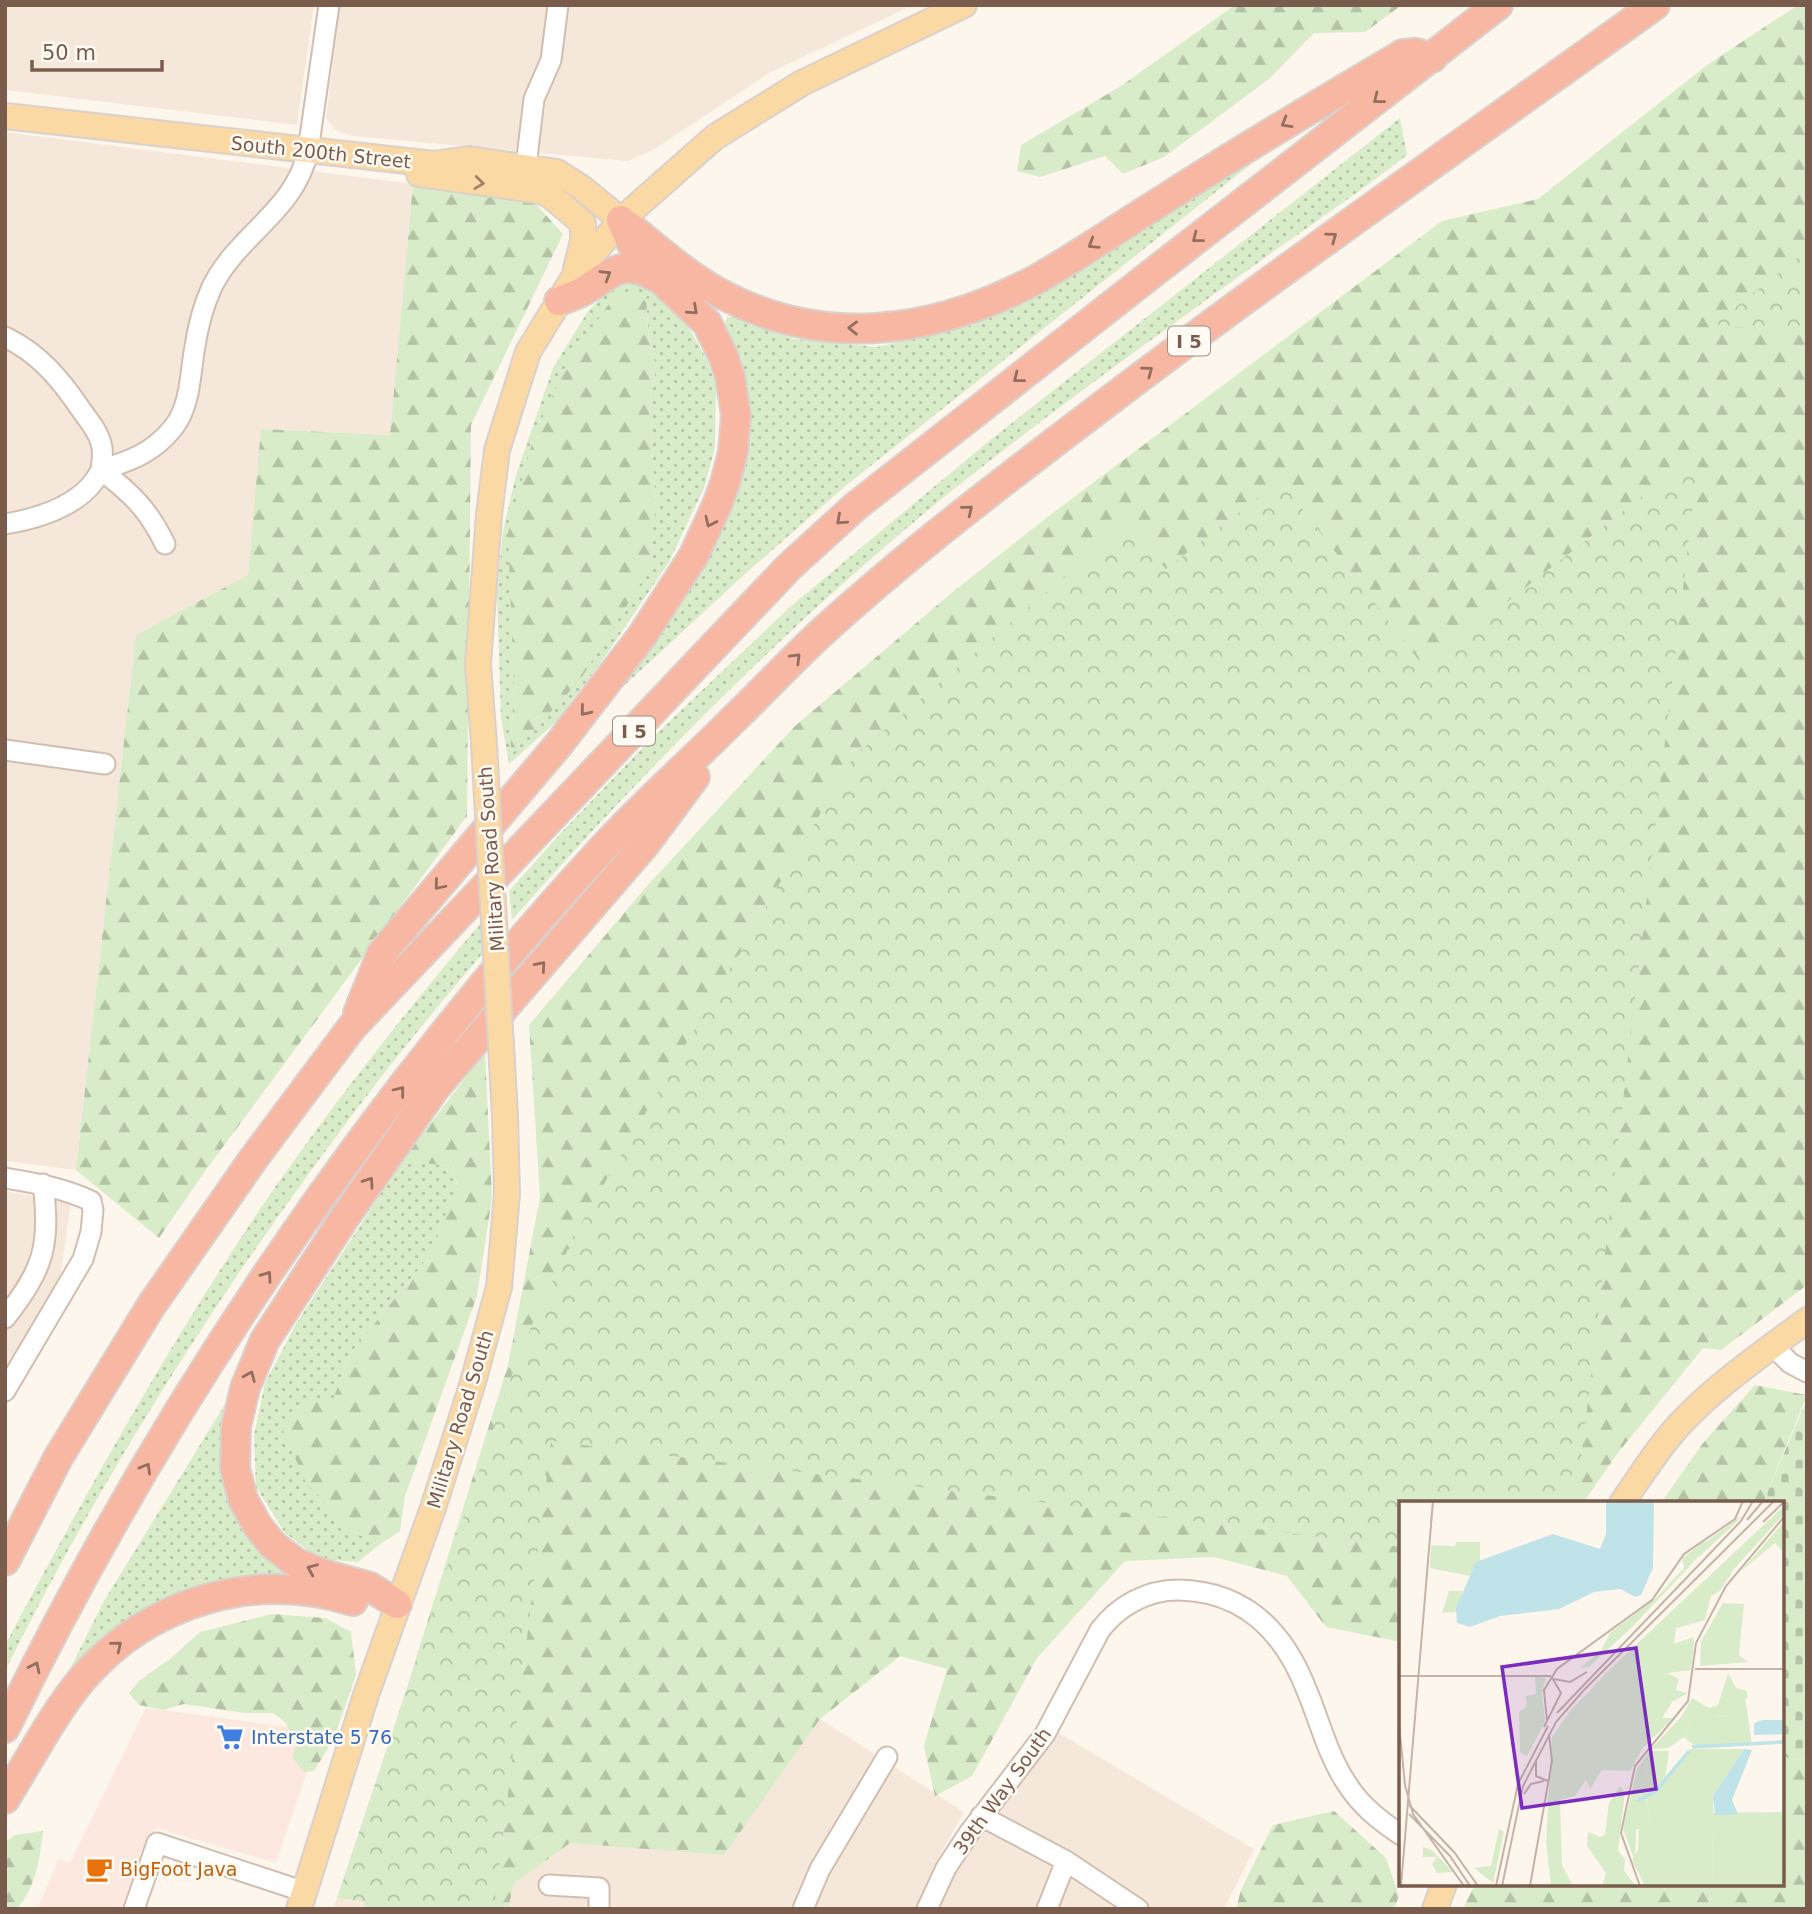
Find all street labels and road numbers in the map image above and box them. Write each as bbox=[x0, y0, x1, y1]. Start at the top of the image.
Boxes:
street label: South 200th Street bbox=[230, 132, 412, 172]
road number: I 5 bbox=[1168, 326, 1210, 356]
road number: I 5 bbox=[613, 716, 655, 746]
street label: Military Road South bbox=[474, 766, 508, 952]
street label: Military Road South bbox=[422, 1327, 498, 1511]
street label: 39th Way South bbox=[949, 1723, 1055, 1859]

